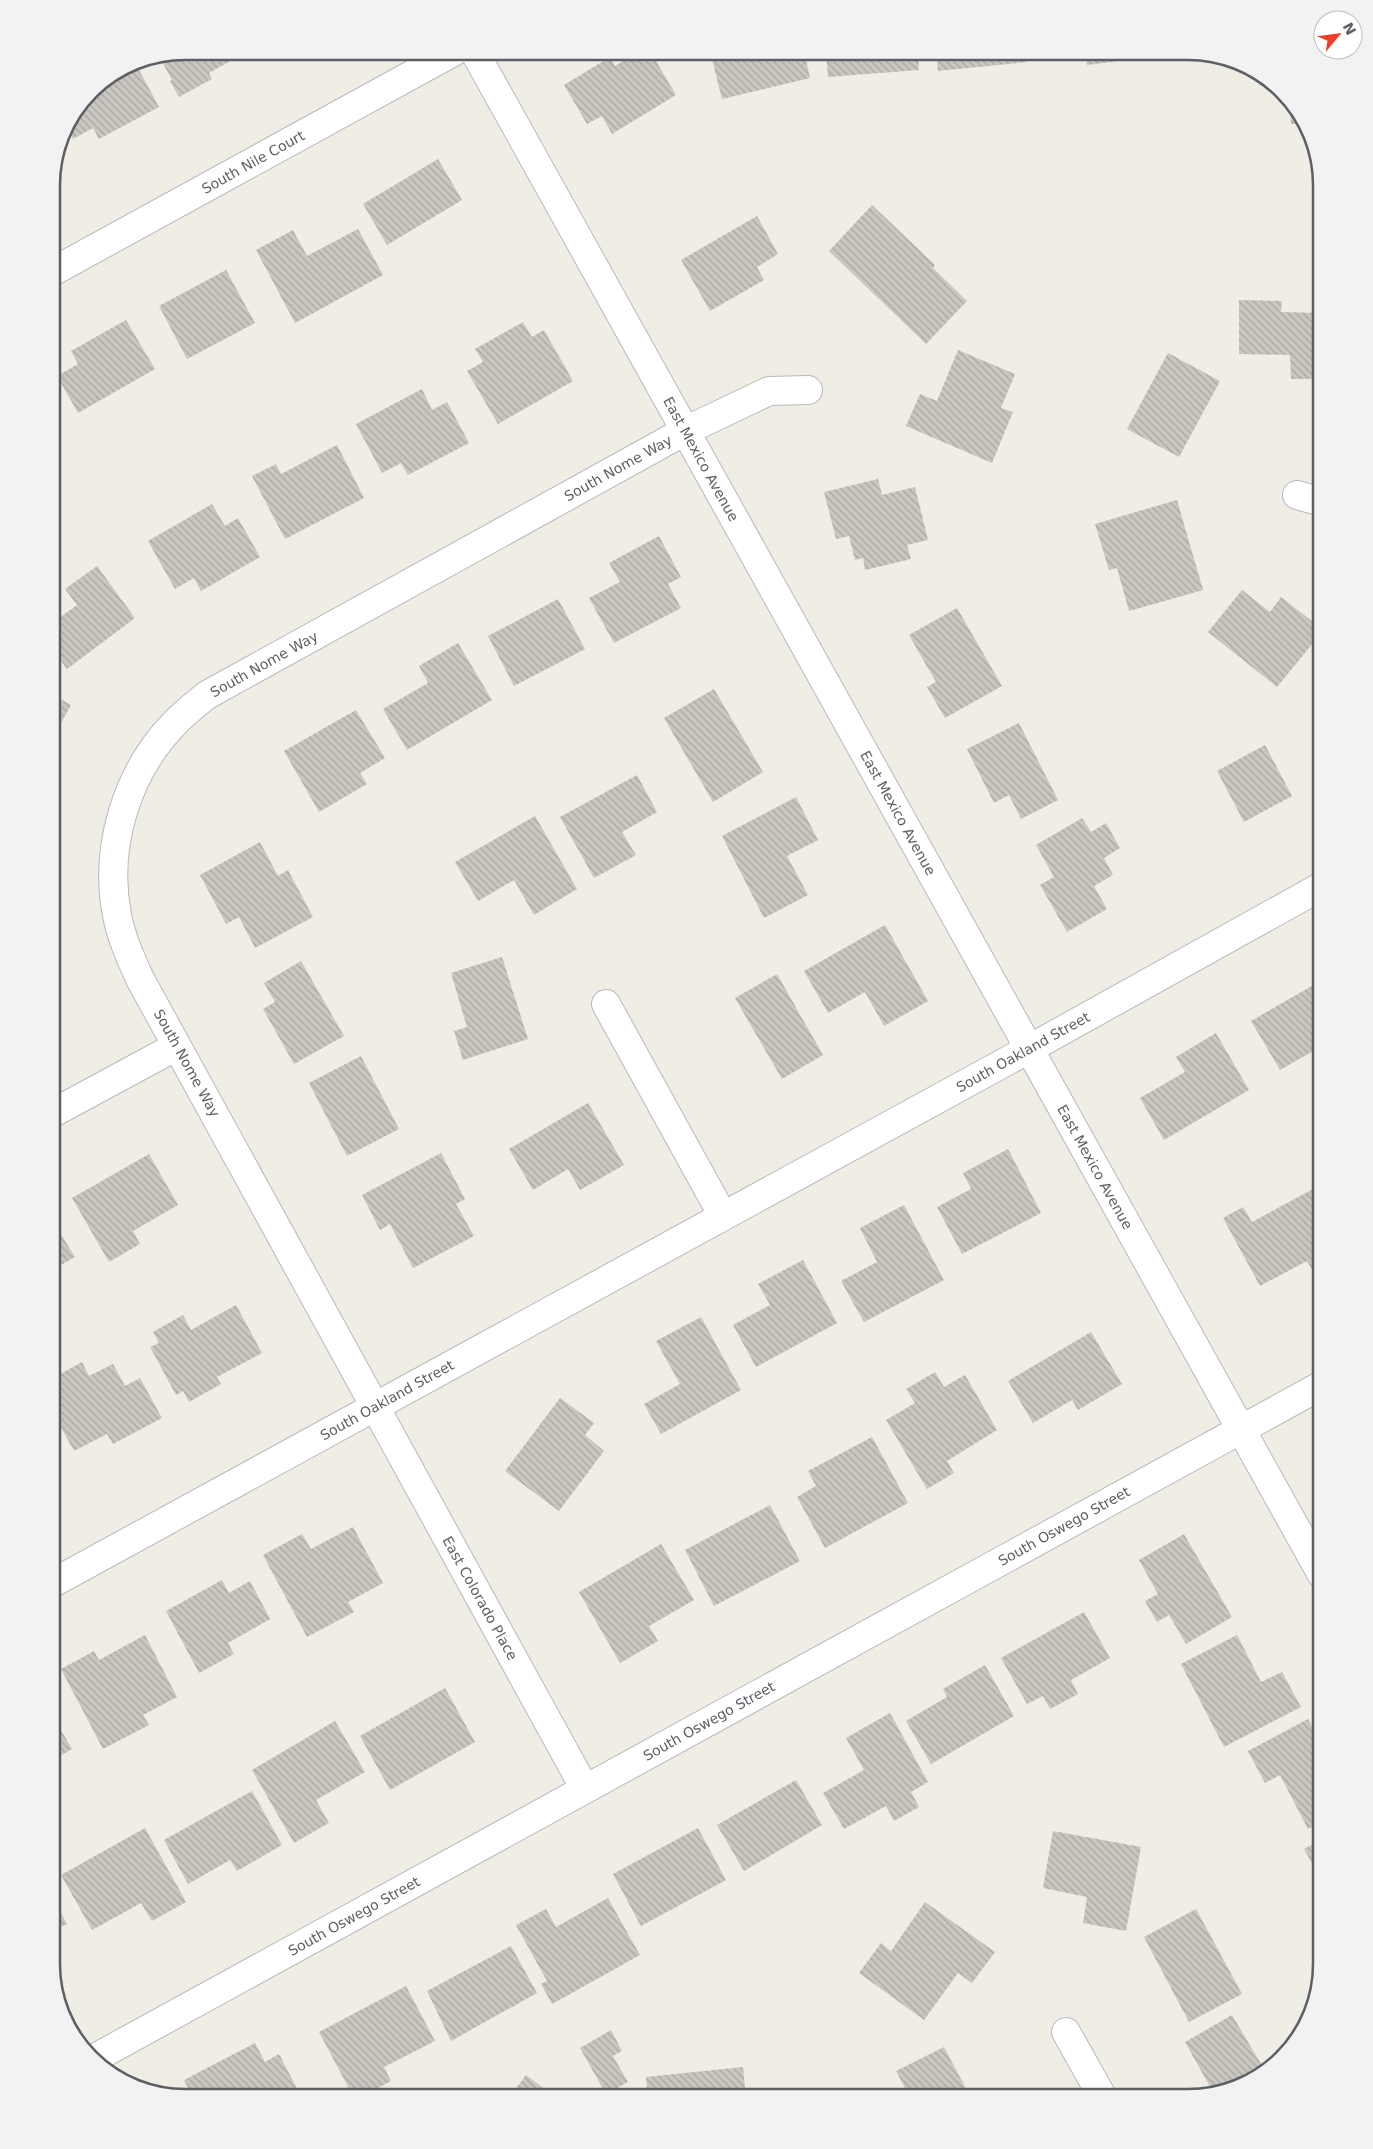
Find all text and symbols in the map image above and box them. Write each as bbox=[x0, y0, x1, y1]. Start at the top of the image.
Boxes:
north arrow bbox=[1313, 10, 1363, 60]
text: N bbox=[1340, 20, 1359, 38]
street label: South Nile Court bbox=[199, 127, 308, 197]
street label: East Mexico Avenue bbox=[660, 394, 742, 524]
street label: South Nome Way bbox=[561, 432, 675, 504]
street label: South Nome Way bbox=[207, 628, 321, 700]
street label: East Mexico Avenue bbox=[857, 748, 939, 878]
street label: South Nome Way bbox=[151, 1006, 223, 1120]
street label: South Oakland Street bbox=[953, 1008, 1093, 1095]
street label: East Mexico Avenue bbox=[1054, 1102, 1136, 1232]
street label: South Oakland Street bbox=[317, 1356, 457, 1443]
street label: South Oswego Street bbox=[995, 1483, 1133, 1569]
street label: East Colorado Place bbox=[439, 1533, 521, 1663]
street label: South Oswego Street bbox=[640, 1678, 778, 1764]
street label: South Oswego Street bbox=[285, 1873, 423, 1959]

